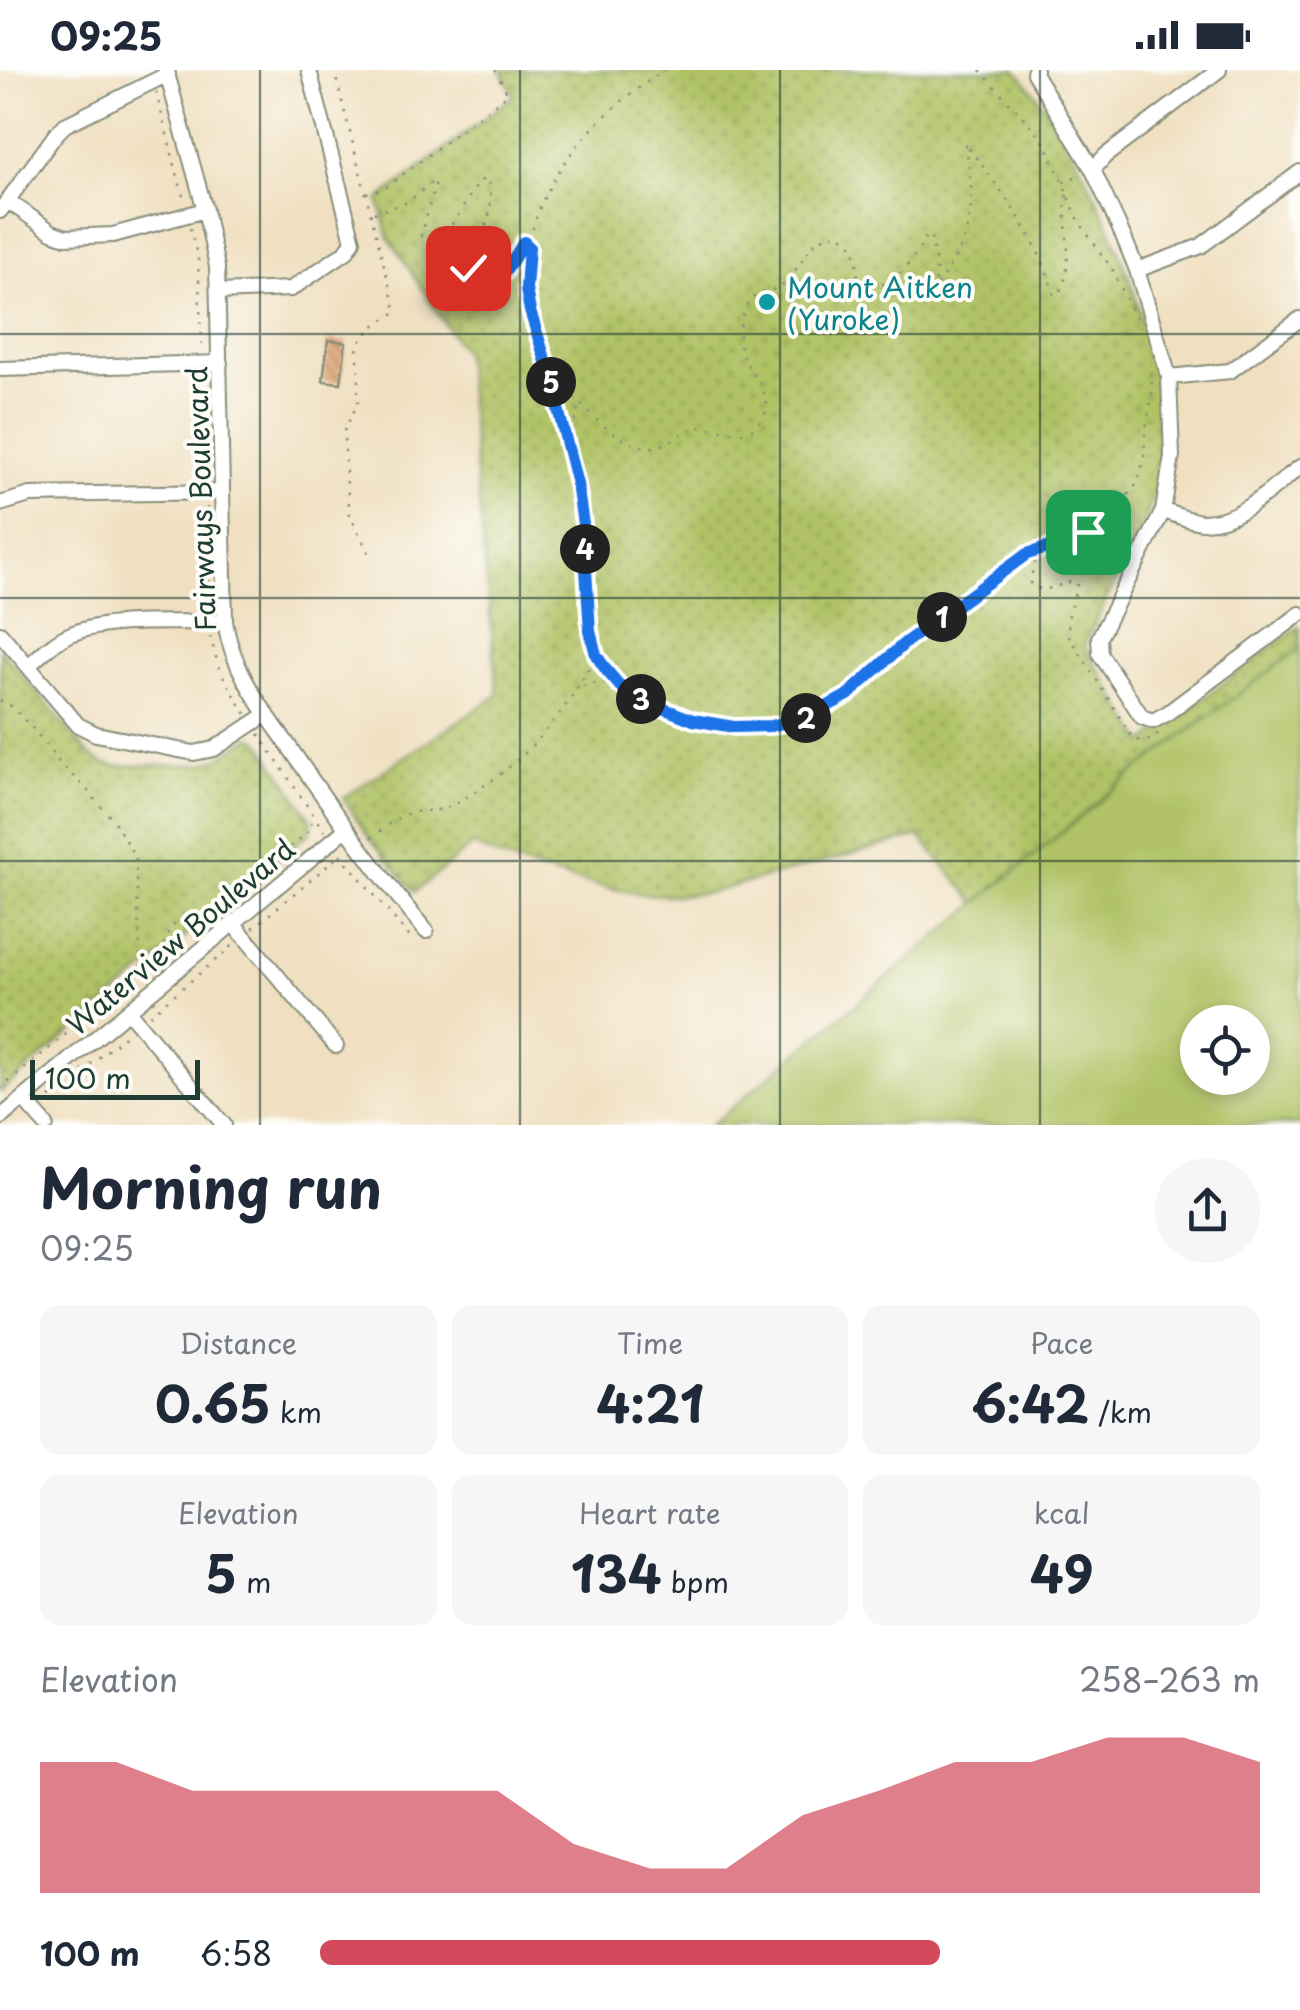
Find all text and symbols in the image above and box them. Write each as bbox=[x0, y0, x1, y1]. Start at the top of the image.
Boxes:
text: 09:25 bbox=[50, 7, 163, 64]
pin bbox=[426, 226, 511, 311]
icon: check bbox=[441, 241, 496, 296]
place label: Mount Aitken (Yuroke) bbox=[787, 265, 973, 340]
marker: Mount Aitken (Yuroke) bbox=[756, 291, 778, 313]
pin: 5 bbox=[526, 357, 576, 407]
text: 5 bbox=[542, 360, 560, 403]
street label: Fairways Boulevard bbox=[174, 366, 226, 632]
pin bbox=[1046, 490, 1131, 575]
icon: arrive bbox=[1061, 505, 1116, 560]
pin: 4 bbox=[560, 524, 610, 574]
text: 4 bbox=[575, 527, 595, 570]
pin: 1 bbox=[917, 592, 967, 642]
text: 1 bbox=[935, 595, 949, 638]
pin: 3 bbox=[616, 674, 666, 724]
text: 3 bbox=[632, 677, 650, 720]
pin: 2 bbox=[781, 693, 831, 743]
text: 2 bbox=[796, 696, 816, 739]
street label: Waterview Boulevard bbox=[56, 827, 304, 1045]
map controls bbox=[1180, 1005, 1270, 1095]
button: locate bbox=[1180, 1005, 1270, 1095]
scale bar bbox=[30, 1055, 200, 1100]
text: 100 m bbox=[45, 1056, 131, 1099]
text: Morning run bbox=[40, 1145, 382, 1228]
button: share bbox=[1155, 1158, 1260, 1263]
text: 09:25 bbox=[40, 1224, 134, 1272]
text: Distance bbox=[180, 1321, 297, 1364]
text: Time bbox=[617, 1321, 683, 1364]
text: Pace bbox=[1030, 1321, 1093, 1364]
text: 0.65 bbox=[155, 1364, 271, 1440]
text: 4:21 bbox=[596, 1364, 704, 1440]
text: 6:42 bbox=[971, 1364, 1089, 1440]
text: km bbox=[271, 1390, 322, 1433]
text: /km bbox=[1089, 1390, 1152, 1433]
text: Elevation bbox=[178, 1491, 299, 1534]
text: Heart rate bbox=[579, 1491, 721, 1534]
text: kcal bbox=[1034, 1491, 1090, 1534]
text: 5 bbox=[205, 1534, 237, 1610]
text: 134 bbox=[571, 1534, 662, 1610]
text: 49 bbox=[1030, 1534, 1094, 1610]
text: m bbox=[237, 1560, 272, 1603]
text: bpm bbox=[662, 1560, 729, 1603]
text: Elevation bbox=[40, 1655, 178, 1703]
text: 258–263 m bbox=[1079, 1655, 1260, 1703]
text: 100 m bbox=[40, 1929, 140, 1977]
text: 6:58 bbox=[200, 1929, 272, 1977]

